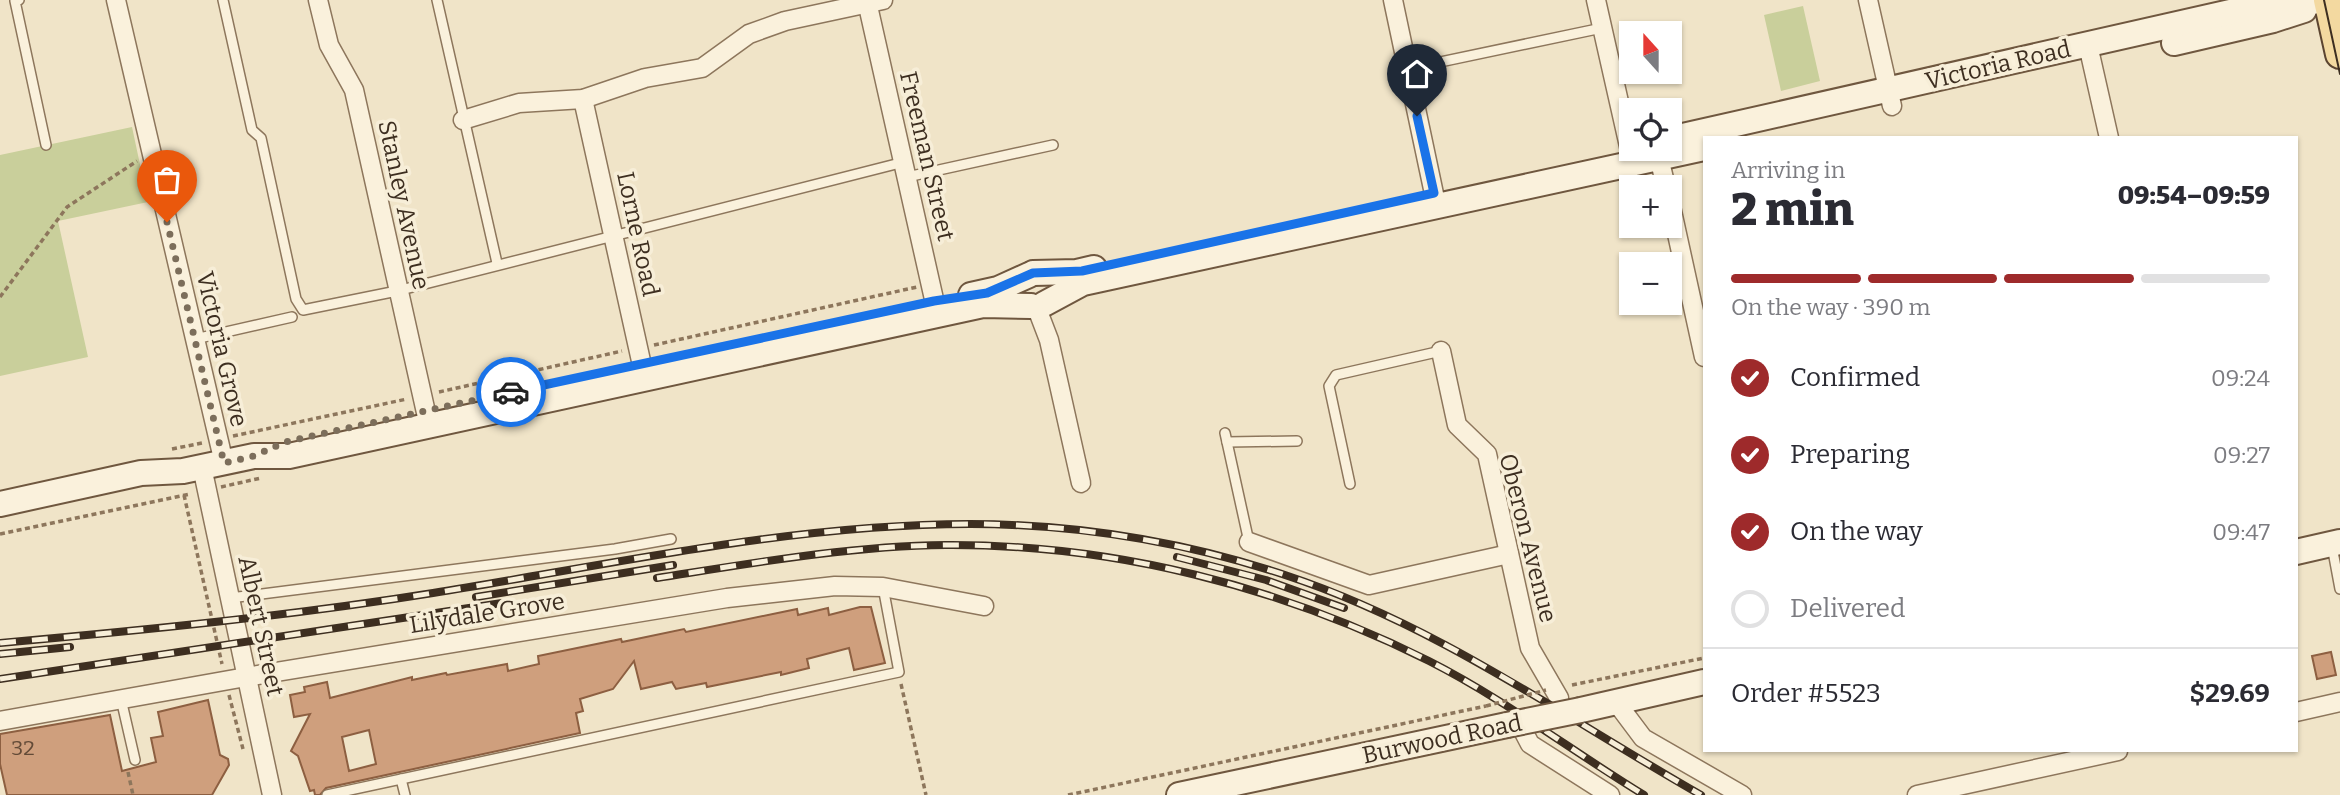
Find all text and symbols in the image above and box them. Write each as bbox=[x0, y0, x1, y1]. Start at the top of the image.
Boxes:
north arrow bbox=[1619, 21, 1682, 84]
map controls bbox=[1619, 21, 1682, 315]
street label: Victoria Road bbox=[1923, 35, 2073, 95]
pin bbox=[1387, 44, 1447, 116]
icon: home bbox=[1398, 55, 1436, 93]
street label: Freeman Street bbox=[894, 68, 960, 244]
button: locate bbox=[1619, 98, 1682, 161]
street label: Stanley Avenue bbox=[372, 118, 436, 292]
pin bbox=[137, 150, 197, 222]
text: Arriving in bbox=[1731, 156, 1845, 184]
icon: bag bbox=[148, 161, 186, 199]
street label: Lorne Road bbox=[611, 169, 665, 299]
button: + bbox=[1619, 175, 1682, 238]
text: 09:54–09:59 bbox=[2118, 180, 2270, 211]
text: 2 min bbox=[1731, 182, 1854, 237]
button: − bbox=[1619, 252, 1682, 315]
street label: Victoria Grove bbox=[191, 269, 253, 429]
text: On the way · 390 m bbox=[1731, 293, 1930, 321]
courier bbox=[476, 357, 546, 427]
icon: check bbox=[1731, 359, 1769, 397]
text: Confirmed bbox=[1790, 362, 1920, 393]
text: 09:24 bbox=[2211, 364, 2270, 392]
icon: car bbox=[492, 373, 530, 411]
icon: check bbox=[1731, 436, 1769, 474]
text: Preparing bbox=[1790, 439, 1910, 470]
text: 09:27 bbox=[2213, 441, 2270, 469]
street label: Oberon Avenue bbox=[1493, 451, 1563, 625]
icon: check bbox=[1731, 513, 1769, 551]
text: On the way bbox=[1790, 516, 1923, 547]
text: 09:47 bbox=[2212, 518, 2270, 546]
street label: Albert Street bbox=[232, 553, 290, 699]
street label: Lilydale Grove bbox=[407, 587, 567, 639]
text: Delivered bbox=[1790, 593, 1905, 624]
text: Order #5523 bbox=[1731, 678, 1881, 709]
text: $29.69 bbox=[2189, 678, 2270, 709]
street label: Burwood Road bbox=[1360, 708, 1524, 770]
house number: 32 bbox=[11, 735, 35, 761]

